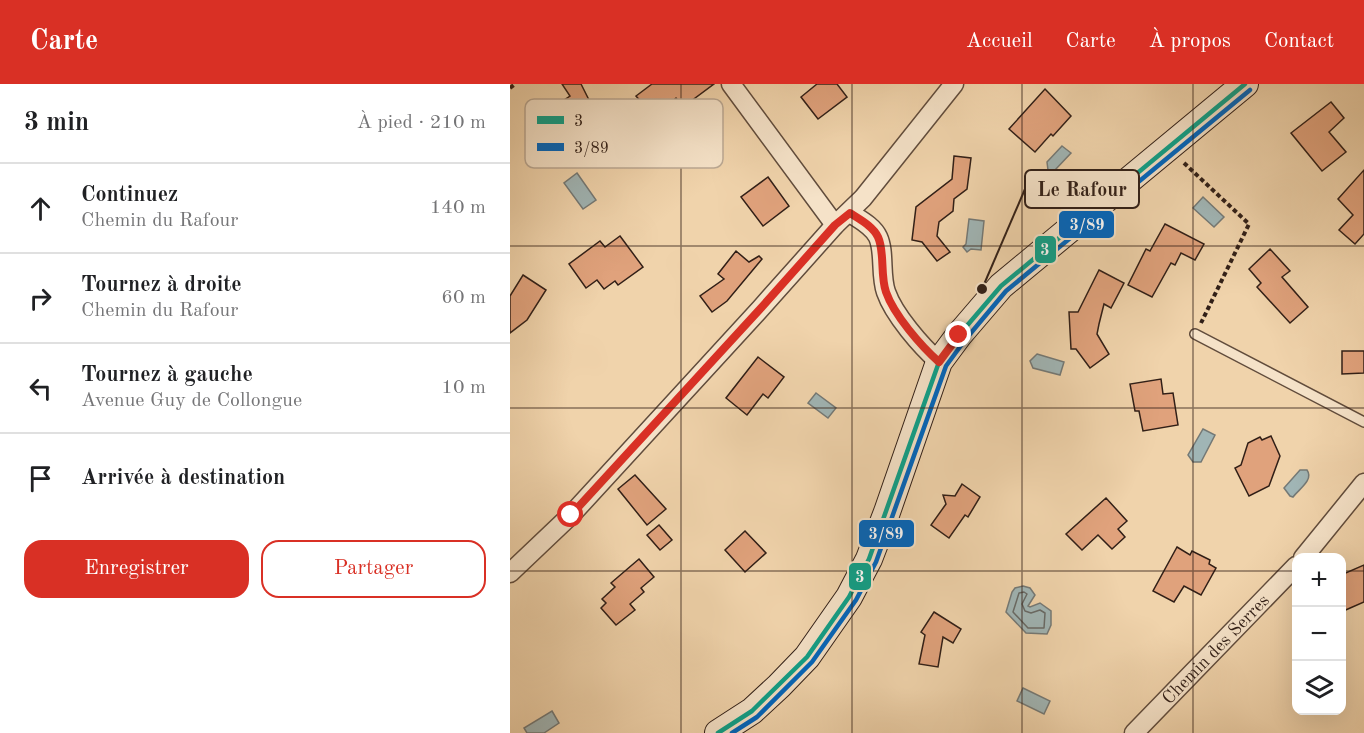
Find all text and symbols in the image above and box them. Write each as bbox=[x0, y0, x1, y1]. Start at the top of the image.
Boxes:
text: Carte bbox=[30, 28, 98, 56]
text: Accueil bbox=[966, 31, 1033, 52]
text: Carte bbox=[1066, 31, 1116, 52]
text: À propos bbox=[1149, 31, 1231, 52]
text: Contact bbox=[1264, 31, 1334, 52]
legend bbox=[525, 99, 723, 168]
text: 3 min bbox=[24, 110, 89, 136]
text: À pied · 210 m bbox=[357, 113, 486, 133]
text: 3 bbox=[574, 114, 583, 130]
text: 3/89 bbox=[574, 141, 609, 157]
callout: Le Rafour bbox=[1025, 170, 1139, 208]
text: Le Rafour bbox=[1037, 181, 1127, 201]
text: Continuez bbox=[81, 184, 178, 206]
icon: ahead bbox=[24, 192, 57, 225]
text: 140 m bbox=[430, 198, 486, 218]
line badge: 3/89 bbox=[1058, 210, 1115, 239]
text: Chemin du Rafour bbox=[81, 211, 238, 231]
text: 3/89 bbox=[1069, 218, 1105, 234]
line badge: 3 bbox=[1034, 235, 1057, 264]
text: 3 bbox=[1040, 243, 1050, 259]
text: Tournez à droite bbox=[81, 274, 242, 296]
icon: right bbox=[24, 282, 57, 315]
text: 60 m bbox=[441, 288, 486, 308]
text: Chemin du Rafour bbox=[81, 301, 238, 321]
route end bbox=[945, 321, 971, 347]
text: Tournez à gauche bbox=[81, 364, 253, 386]
icon: left bbox=[24, 372, 57, 405]
text: 10 m bbox=[441, 378, 486, 398]
text: Avenue Guy de Collongue bbox=[81, 391, 302, 411]
icon: arrive bbox=[24, 462, 57, 495]
text: Arrivée à destination bbox=[81, 467, 285, 489]
route start bbox=[557, 501, 583, 527]
line badge: 3/89 bbox=[858, 519, 915, 548]
text: 3/89 bbox=[868, 527, 904, 543]
button: Enregistrer bbox=[24, 540, 249, 598]
button: Partager bbox=[261, 540, 486, 598]
map controls bbox=[1292, 553, 1346, 715]
button: + bbox=[1292, 553, 1346, 607]
line badge: 3 bbox=[848, 562, 872, 591]
text: 3 bbox=[855, 570, 865, 586]
street label: Chemin des Serres bbox=[1159, 591, 1273, 708]
button: − bbox=[1292, 607, 1346, 661]
button: layers bbox=[1292, 661, 1346, 715]

